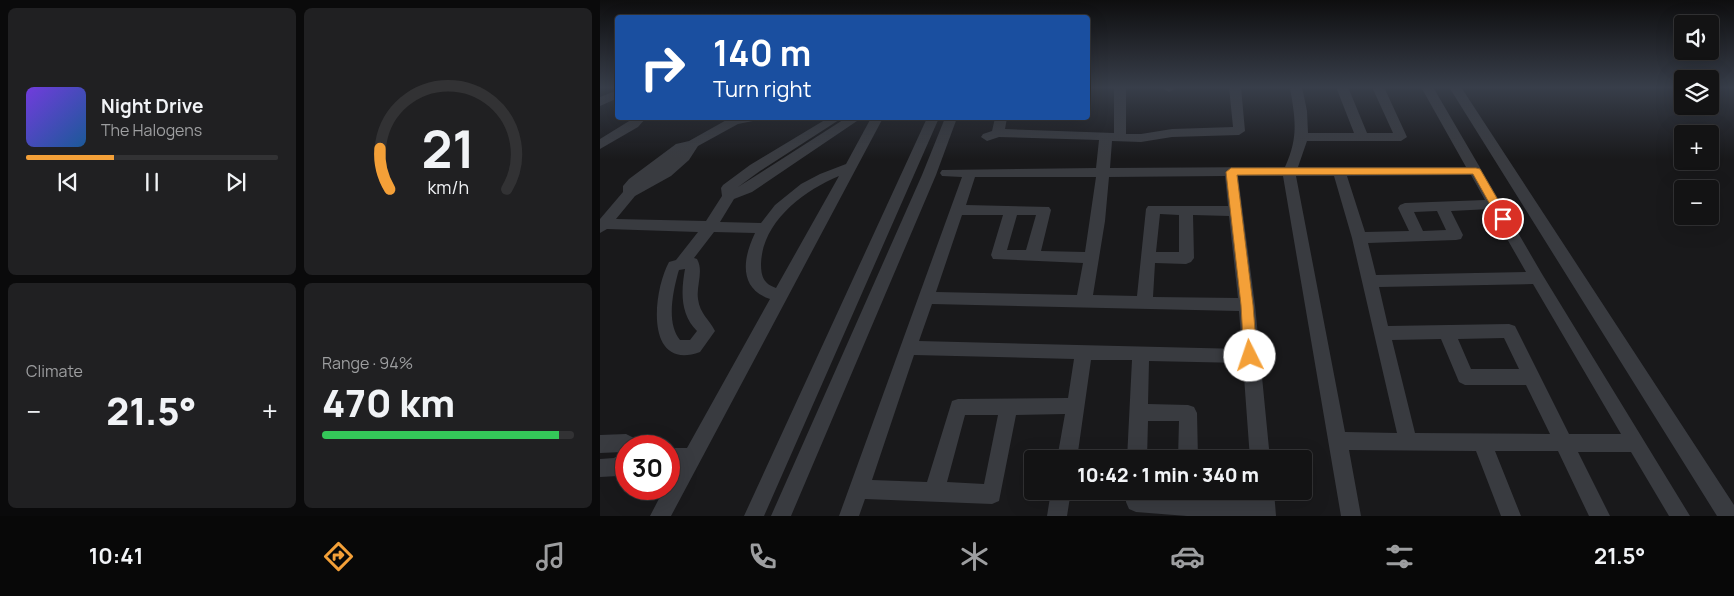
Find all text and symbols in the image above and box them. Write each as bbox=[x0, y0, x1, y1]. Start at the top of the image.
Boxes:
map controls bbox=[1674, 15, 1719, 225]
button: sound bbox=[1674, 15, 1719, 60]
text: 140 m bbox=[713, 29, 811, 77]
icon: right bbox=[630, 35, 695, 100]
button: layers bbox=[1674, 70, 1719, 115]
text: Turn right bbox=[713, 74, 811, 104]
text: Night Drive bbox=[101, 93, 203, 119]
text: 21 bbox=[421, 113, 475, 184]
text: The Halogens bbox=[101, 119, 202, 141]
button: + bbox=[1674, 125, 1719, 170]
icon: previous bbox=[54, 168, 82, 196]
icon: pause bbox=[138, 168, 166, 196]
icon: next bbox=[222, 168, 250, 196]
text: km/h bbox=[427, 175, 469, 199]
button: − bbox=[1674, 180, 1719, 225]
pin bbox=[1482, 198, 1524, 240]
icon: arrive bbox=[1489, 205, 1517, 233]
position arrow bbox=[1223, 329, 1275, 381]
text: Range · 94% bbox=[322, 352, 413, 374]
text: Climate bbox=[26, 360, 83, 382]
text: 470 km bbox=[322, 376, 455, 428]
text: 21.5° bbox=[106, 384, 197, 436]
text: − bbox=[26, 392, 41, 430]
text: + bbox=[262, 392, 278, 430]
speed limit sign: 30 bbox=[615, 435, 680, 500]
text: 10:42 · 1 min · 340 m bbox=[1077, 462, 1259, 488]
icon: directions bbox=[321, 539, 356, 574]
icon: music bbox=[533, 539, 568, 574]
icon: phone bbox=[745, 539, 780, 574]
icon: climate bbox=[957, 539, 992, 574]
icon: car bbox=[1170, 539, 1205, 574]
icon: filters bbox=[1382, 539, 1417, 574]
text: 10:41 bbox=[89, 541, 143, 571]
text: 21.5° bbox=[1594, 541, 1645, 571]

